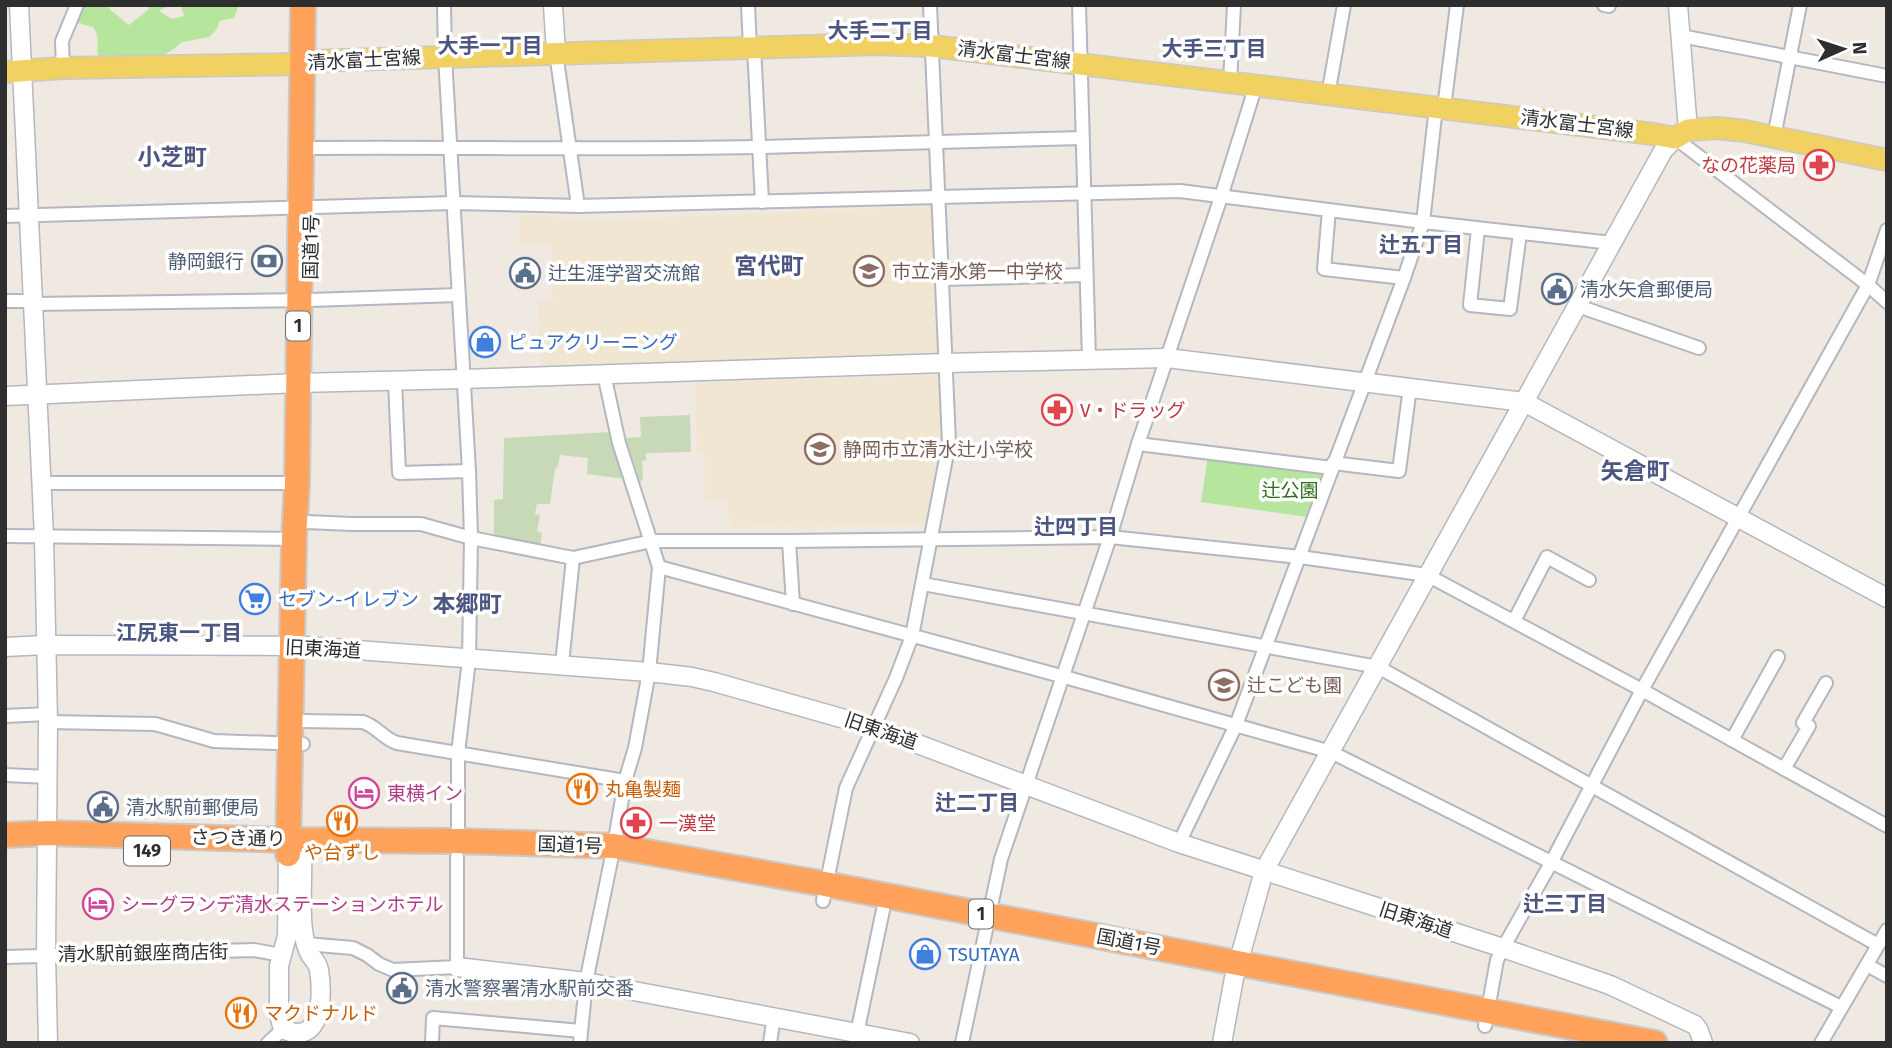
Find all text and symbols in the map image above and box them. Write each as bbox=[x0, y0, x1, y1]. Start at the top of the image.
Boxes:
north arrow bbox=[1808, 14, 1878, 84]
district label: 大手二丁目 bbox=[828, 18, 933, 44]
district label: 大手一丁目 bbox=[438, 33, 543, 59]
district label: 大手三丁目 bbox=[1162, 36, 1267, 62]
street label: 清水富士宮線 bbox=[956, 37, 1072, 73]
text: N bbox=[1848, 41, 1871, 55]
street label: 清水富士宮線 bbox=[306, 46, 422, 74]
street label: 清水富士宮線 bbox=[1519, 106, 1635, 142]
district label: 小芝町 bbox=[138, 143, 207, 171]
pharmacy icon: なの花薬局 bbox=[1802, 148, 1836, 182]
place label: なの花薬局 bbox=[1701, 154, 1796, 177]
street label: 国道1号 bbox=[299, 214, 323, 280]
district label: 辻五丁目 bbox=[1379, 232, 1463, 258]
bank icon: 静岡銀行 bbox=[250, 244, 284, 278]
place label: 静岡銀行 bbox=[168, 250, 244, 273]
district label: 宮代町 bbox=[735, 252, 804, 280]
school or university icon: 市立清水第一中学校 bbox=[852, 254, 886, 288]
public building icon: 辻生涯学習交流館 bbox=[508, 256, 542, 290]
place label: 市立清水第一中学校 bbox=[892, 260, 1063, 283]
place label: 辻生涯学習交流館 bbox=[548, 262, 700, 285]
public building icon: 清水矢倉郵便局 bbox=[1540, 272, 1574, 306]
place label: 清水矢倉郵便局 bbox=[1580, 278, 1713, 301]
road number: 1 bbox=[286, 312, 310, 340]
shop icon: ピュアクリーニング bbox=[468, 325, 502, 359]
place label: ピュアクリーニング bbox=[508, 331, 678, 354]
pharmacy icon: V・ドラッグ bbox=[1040, 393, 1074, 427]
place label: V・ドラッグ bbox=[1080, 399, 1186, 422]
school or university icon: 静岡市立清水辻小学校 bbox=[803, 432, 837, 466]
place label: 静岡市立清水辻小学校 bbox=[843, 438, 1033, 461]
district label: 矢倉町 bbox=[1601, 457, 1670, 485]
park label: 辻公園 bbox=[1261, 479, 1319, 502]
district label: 辻四丁目 bbox=[1034, 514, 1118, 540]
supermarket icon: セブン-イレブン bbox=[238, 582, 272, 616]
place label: セブン-イレブン bbox=[278, 588, 419, 611]
district label: 本郷町 bbox=[433, 590, 502, 618]
district label: 江尻東一丁目 bbox=[116, 620, 242, 646]
street label: 旧東海道 bbox=[284, 636, 362, 662]
school or university icon: 辻こども園 bbox=[1207, 668, 1241, 702]
place label: 辻こども園 bbox=[1247, 674, 1342, 697]
street label: 旧東海道 bbox=[841, 708, 921, 754]
restaurant icon: 丸亀製麺 bbox=[565, 772, 599, 806]
hotel icon: 東横イン bbox=[347, 776, 381, 810]
place label: 丸亀製麺 bbox=[605, 778, 681, 801]
place label: 東横イン bbox=[387, 782, 463, 805]
public building icon: 清水駅前郵便局 bbox=[86, 790, 120, 824]
district label: 辻二丁目 bbox=[935, 790, 1019, 816]
place label: 清水駅前郵便局 bbox=[126, 796, 259, 819]
restaurant icon: や台ずし bbox=[325, 804, 359, 838]
pharmacy icon: 一漢堂 bbox=[619, 806, 653, 840]
place label: 一漢堂 bbox=[659, 812, 716, 835]
street label: さつき通り bbox=[190, 826, 286, 850]
street label: 国道1号 bbox=[537, 832, 603, 858]
road number: 149 bbox=[124, 836, 170, 866]
place label: や台ずし bbox=[304, 841, 380, 864]
hotel icon: シーグランデ清水ステーションホテル bbox=[81, 887, 115, 921]
district label: 辻三丁目 bbox=[1523, 891, 1607, 917]
place label: シーグランデ清水ステーションホテル bbox=[121, 893, 444, 916]
street label: 旧東海道 bbox=[1376, 897, 1456, 943]
road number: 1 bbox=[969, 900, 993, 929]
street label: 国道1号 bbox=[1095, 924, 1163, 960]
shop icon: TSUTAYA bbox=[908, 937, 942, 971]
street label: 清水駅前銀座商店街 bbox=[57, 940, 229, 966]
place label: TSUTAYA bbox=[948, 943, 1020, 966]
public building icon: 清水警察署清水駅前交番 bbox=[385, 971, 419, 1005]
place label: 清水警察署清水駅前交番 bbox=[425, 977, 634, 1000]
restaurant icon: マクドナルド bbox=[224, 996, 258, 1030]
place label: マクドナルド bbox=[264, 1002, 378, 1025]

